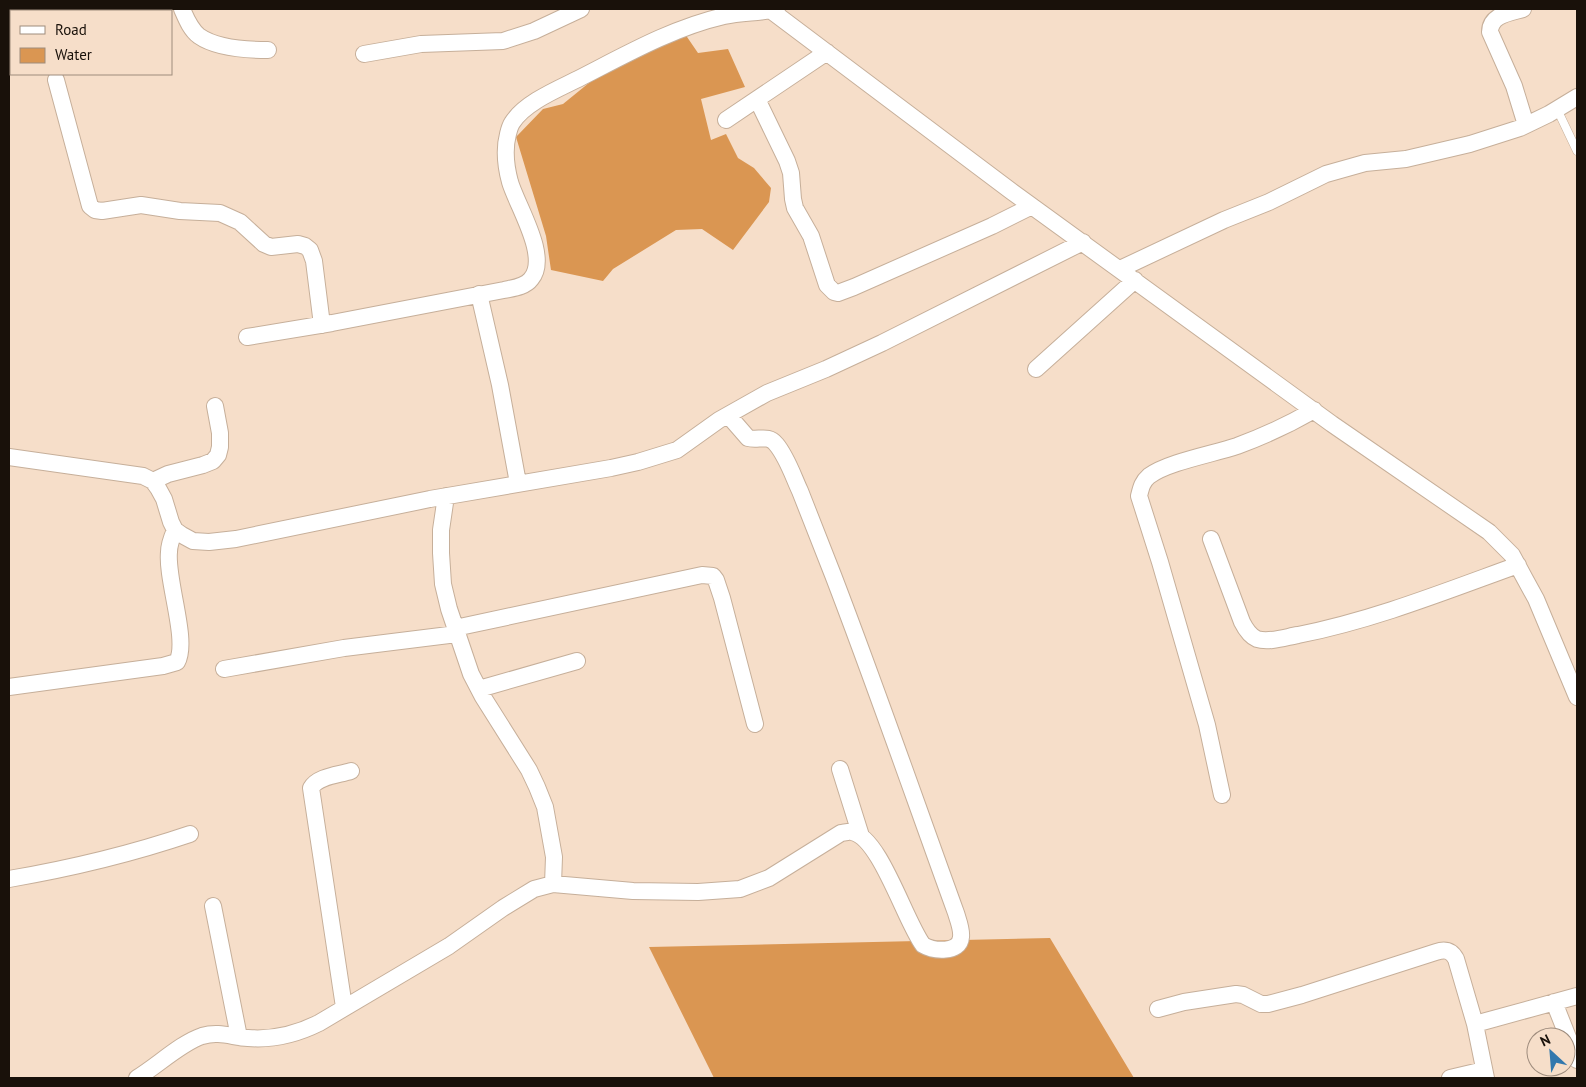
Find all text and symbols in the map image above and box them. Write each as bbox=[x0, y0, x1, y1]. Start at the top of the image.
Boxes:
legend bbox=[10, 10, 172, 75]
text: Road bbox=[55, 20, 87, 39]
text: Water bbox=[55, 45, 92, 64]
north arrow bbox=[1526, 1027, 1576, 1077]
text: N bbox=[1537, 1030, 1553, 1050]

